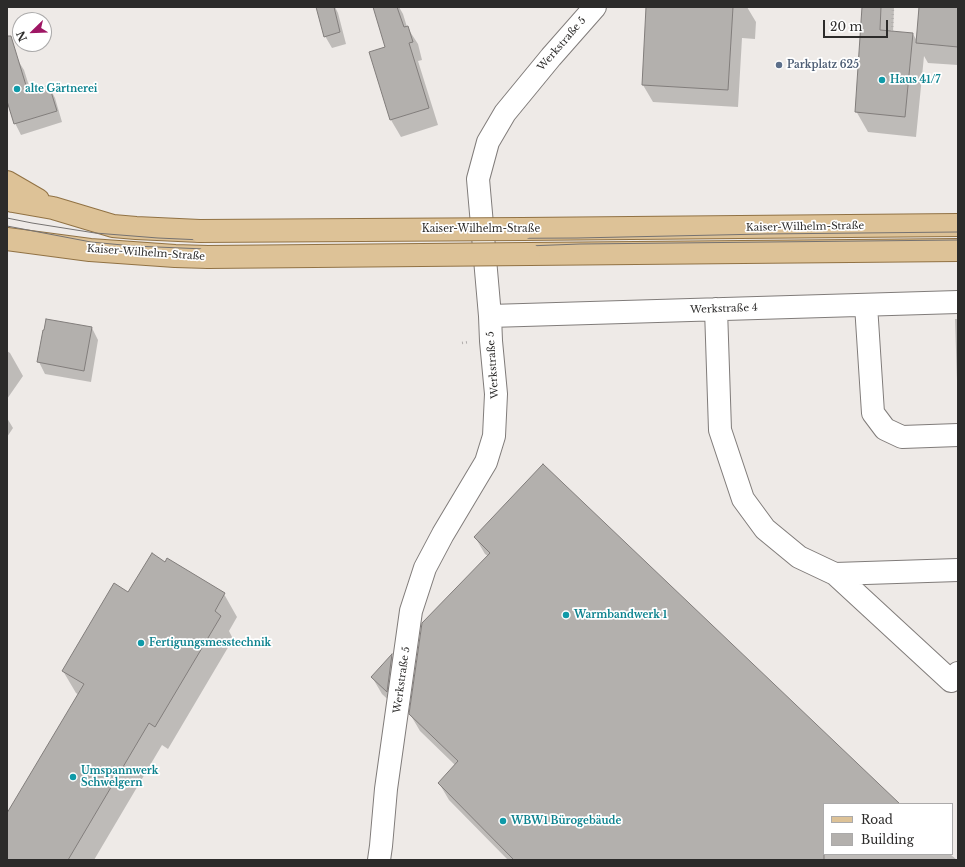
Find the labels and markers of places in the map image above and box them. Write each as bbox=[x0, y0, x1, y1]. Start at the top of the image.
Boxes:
place label: Parkplatz 625 bbox=[787, 59, 859, 71]
marker: Parkplatz 625 bbox=[774, 60, 784, 70]
place label: Haus 41/7 bbox=[890, 74, 941, 86]
marker: Haus 41/7 bbox=[877, 75, 887, 85]
place label: alte Gärtnerei bbox=[25, 83, 97, 95]
marker: alte Gärtnerei bbox=[12, 84, 22, 94]
place label: Warmbandwerk 1 bbox=[574, 609, 667, 621]
marker: Warmbandwerk 1 bbox=[561, 610, 571, 620]
place label: Fertigungsmesstechnik bbox=[149, 637, 271, 649]
marker: Fertigungsmesstechnik bbox=[136, 638, 146, 648]
place label: Umspannwerk Schwelgern bbox=[81, 765, 158, 788]
marker: Umspannwerk Schwelgern bbox=[68, 772, 78, 782]
place label: WBW1 Bürogebäude bbox=[511, 815, 621, 827]
marker: WBW1 Bürogebäude bbox=[498, 816, 508, 826]

